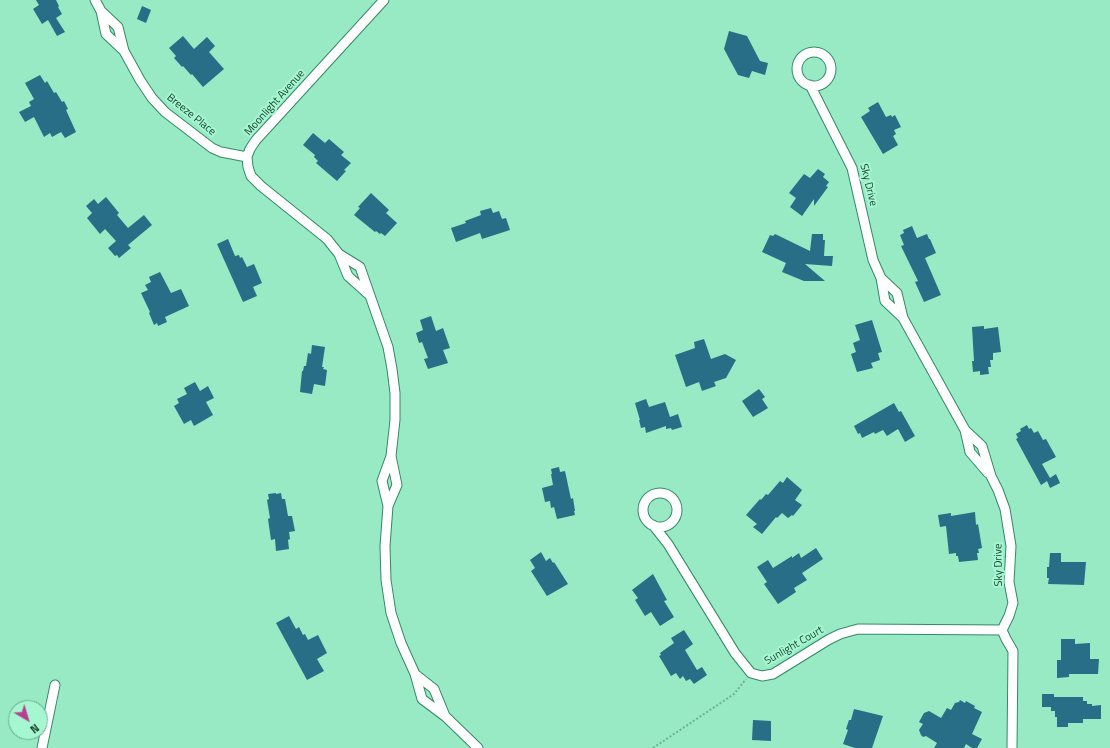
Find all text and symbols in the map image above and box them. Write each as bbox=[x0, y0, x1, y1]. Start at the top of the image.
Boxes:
street label: Moonlight Avenue bbox=[242, 67, 308, 139]
street label: Breeze Place bbox=[164, 91, 218, 139]
street label: Sky Drive bbox=[856, 163, 880, 207]
street label: Sky Drive bbox=[992, 543, 1006, 587]
street label: Sunlight Court bbox=[762, 624, 826, 668]
north arrow bbox=[8, 700, 48, 740]
text: N bbox=[27, 720, 43, 737]

